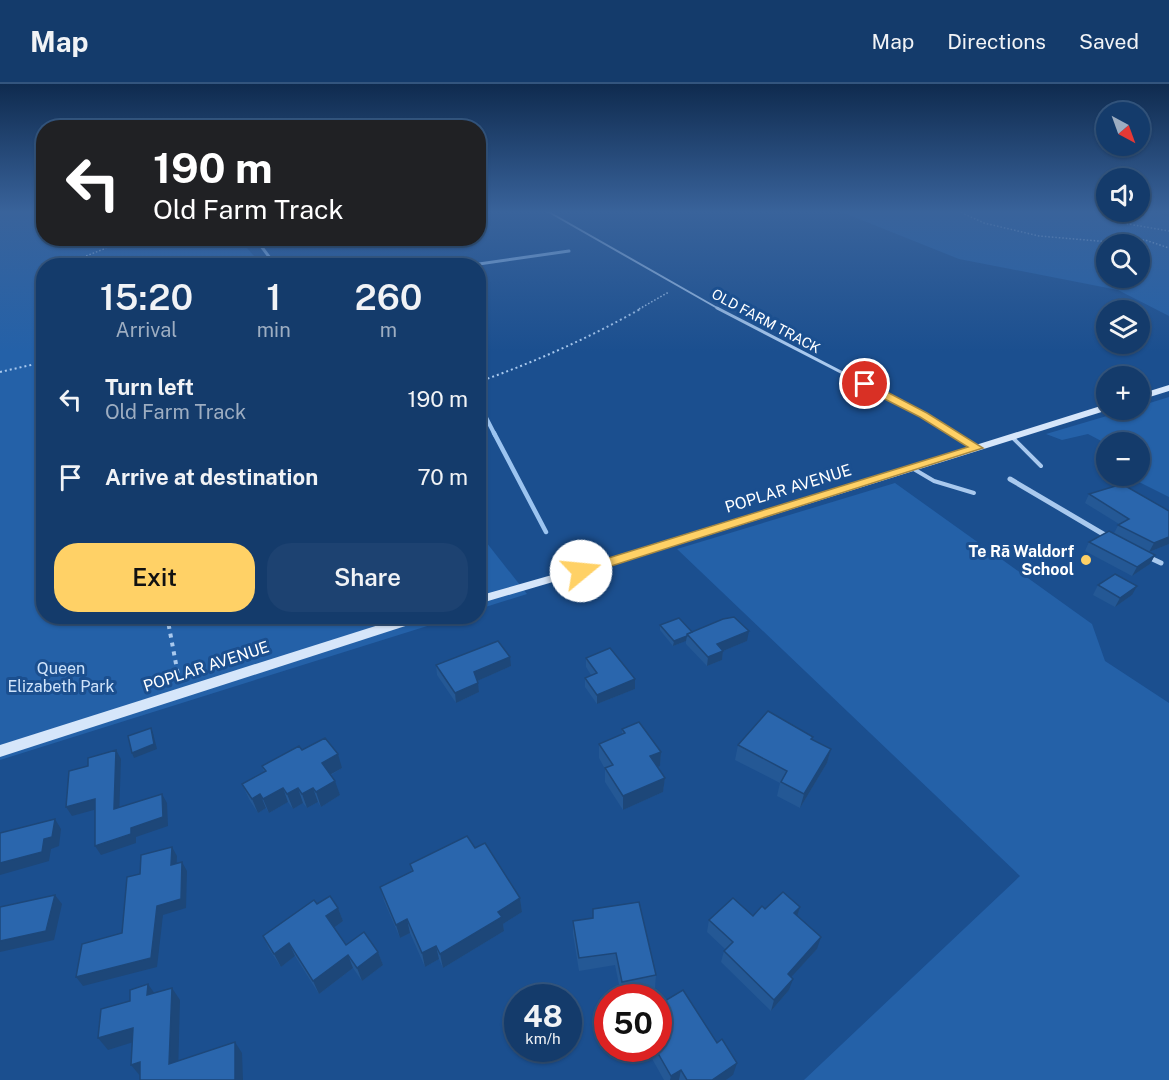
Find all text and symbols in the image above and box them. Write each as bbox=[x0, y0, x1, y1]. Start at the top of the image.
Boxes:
text: Map bbox=[30, 25, 89, 58]
text: Map bbox=[872, 29, 914, 54]
text: Directions bbox=[947, 29, 1046, 54]
text: Saved bbox=[1079, 29, 1139, 54]
north arrow bbox=[1096, 102, 1150, 156]
map controls bbox=[1096, 102, 1150, 486]
text: 190 m bbox=[153, 143, 273, 192]
icon: left bbox=[54, 144, 132, 222]
button: sound bbox=[1096, 168, 1150, 222]
text: Old Farm Track bbox=[153, 193, 344, 225]
button: search bbox=[1096, 234, 1150, 288]
text: 15:20 bbox=[100, 276, 193, 318]
text: 1 bbox=[266, 276, 281, 318]
text: 260 bbox=[354, 276, 422, 318]
street label: OLD FARM TRACK bbox=[709, 286, 823, 357]
button: layers bbox=[1096, 300, 1150, 354]
text: Arrival bbox=[116, 318, 177, 342]
text: min bbox=[257, 318, 291, 342]
text: m bbox=[380, 318, 397, 342]
pin bbox=[839, 358, 890, 409]
button: + bbox=[1096, 366, 1150, 420]
icon: arrive bbox=[848, 367, 881, 400]
text: Turn left bbox=[105, 374, 194, 400]
icon: left bbox=[54, 383, 87, 416]
text: 190 m bbox=[408, 386, 468, 412]
text: Old Farm Track bbox=[105, 400, 246, 424]
button: − bbox=[1096, 432, 1150, 486]
street label: POPLAR AVENUE bbox=[723, 460, 854, 517]
icon: arrive bbox=[54, 461, 87, 494]
text: Arrive at destination bbox=[105, 464, 318, 490]
text: 70 m bbox=[417, 464, 468, 490]
position arrow bbox=[549, 539, 613, 603]
place label: Te Rā Waldorf School bbox=[969, 542, 1075, 579]
button: Exit bbox=[54, 543, 255, 612]
button: Share bbox=[267, 543, 468, 612]
marker: Te Rā Waldorf School bbox=[1079, 553, 1093, 567]
street label: POPLAR AVENUE bbox=[141, 637, 271, 696]
park label: Queen Elizabeth Park bbox=[8, 659, 114, 696]
speed limit sign: 50 bbox=[594, 984, 672, 1062]
text: 48 bbox=[523, 998, 563, 1034]
text: km/h bbox=[525, 1030, 561, 1047]

